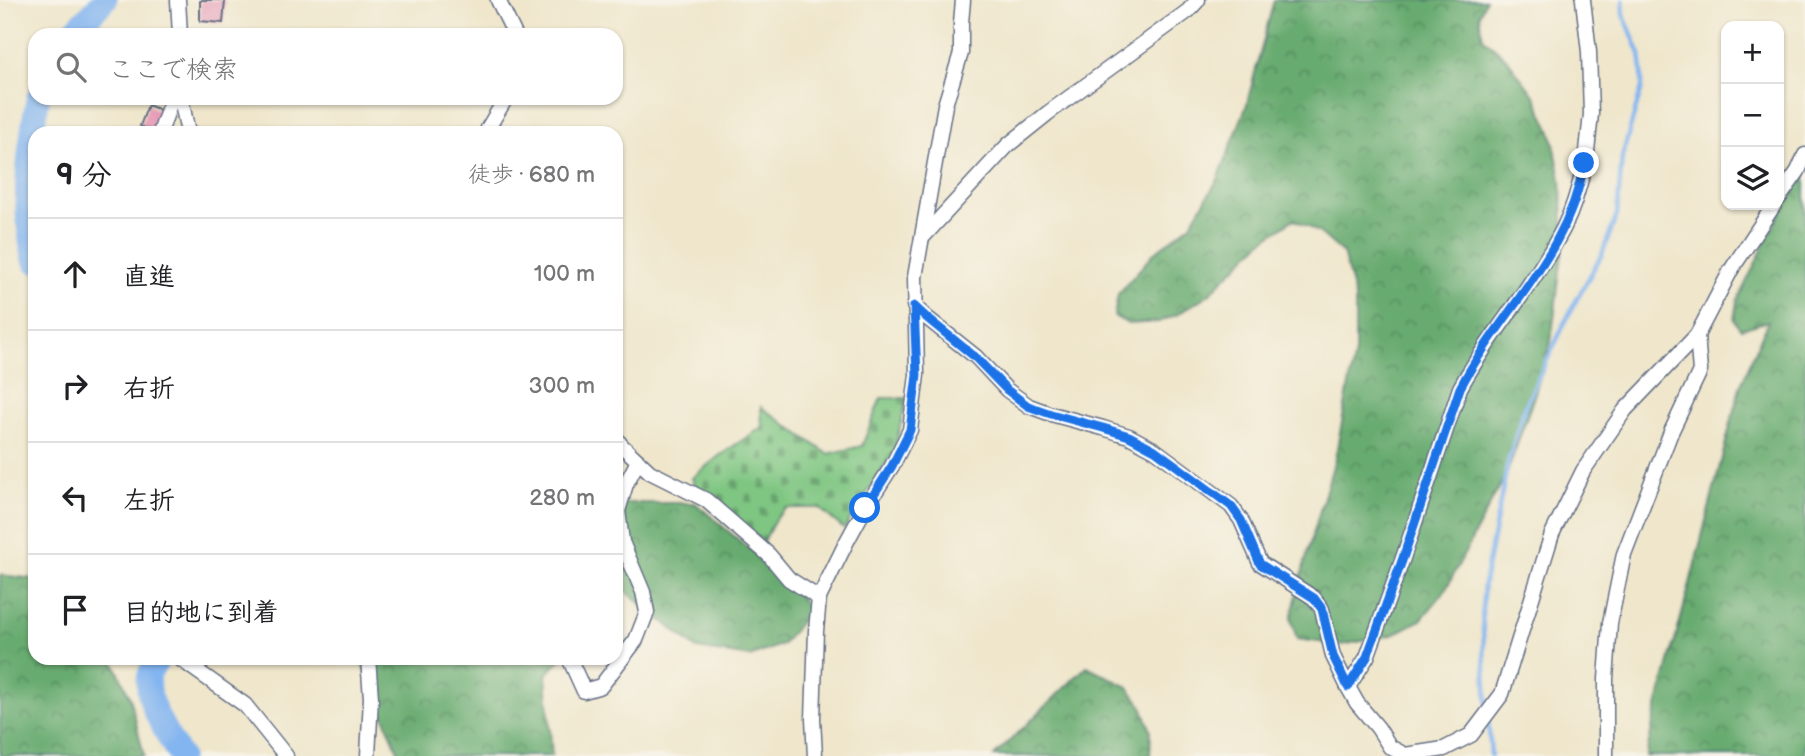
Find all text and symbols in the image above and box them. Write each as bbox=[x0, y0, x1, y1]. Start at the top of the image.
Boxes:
map controls bbox=[1721, 21, 1784, 210]
button: + bbox=[1721, 21, 1784, 84]
search box bbox=[28, 28, 623, 105]
icon: search bbox=[52, 48, 90, 86]
text: ここで検索 bbox=[108, 55, 238, 86]
button: − bbox=[1721, 84, 1784, 147]
route end bbox=[1568, 147, 1599, 178]
button: layers bbox=[1721, 147, 1784, 210]
text: 9 分 bbox=[56, 158, 112, 194]
text: 徒歩 · 680 m bbox=[468, 161, 595, 189]
icon: ahead bbox=[56, 255, 94, 293]
text: 100 m bbox=[534, 260, 595, 288]
text: 直進 bbox=[123, 262, 175, 293]
icon: right bbox=[56, 367, 94, 405]
text: 300 m bbox=[529, 372, 595, 400]
text: 右折 bbox=[123, 374, 175, 405]
icon: left bbox=[56, 479, 94, 517]
text: 280 m bbox=[529, 484, 595, 512]
text: 左折 bbox=[123, 486, 175, 517]
route start bbox=[849, 492, 880, 523]
icon: arrive bbox=[56, 591, 94, 629]
text: 目的地に到着 bbox=[123, 598, 279, 629]

